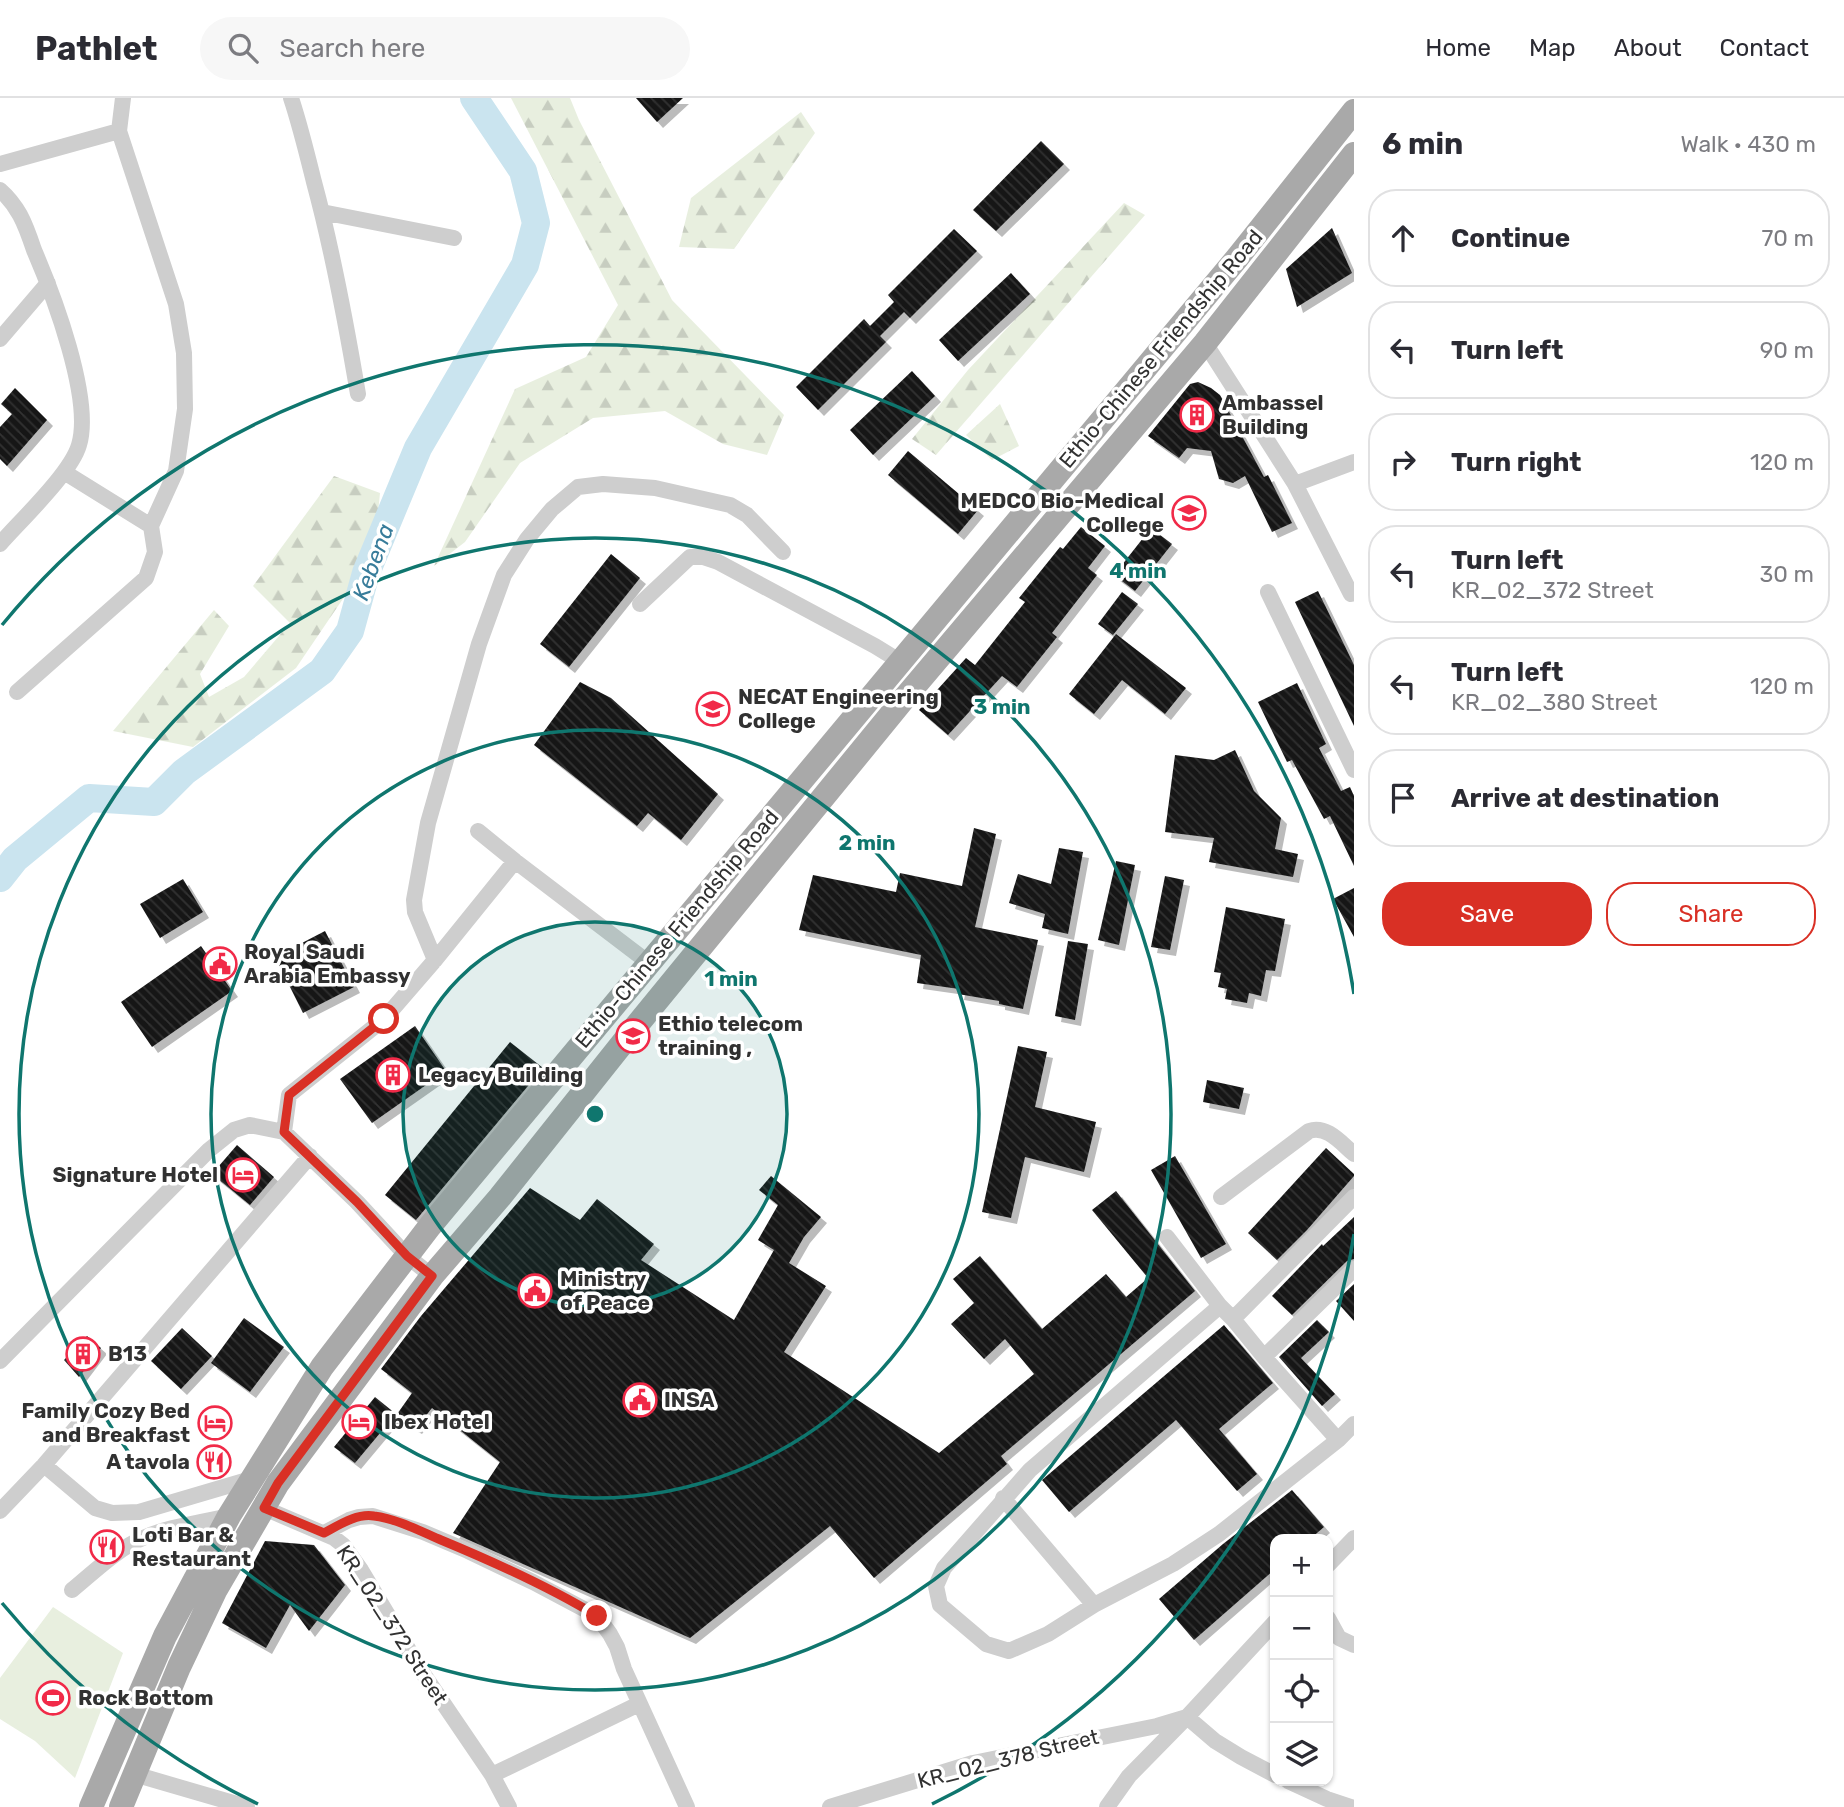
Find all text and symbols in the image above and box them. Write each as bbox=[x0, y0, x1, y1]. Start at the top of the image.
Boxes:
search box bbox=[200, 17, 690, 80]
text: Pathlet bbox=[35, 29, 158, 68]
icon: search bbox=[224, 29, 262, 67]
text: Search here bbox=[280, 33, 425, 64]
text: Home bbox=[1425, 34, 1491, 62]
text: Map bbox=[1529, 34, 1576, 62]
text: About bbox=[1614, 34, 1682, 62]
text: Contact bbox=[1720, 34, 1809, 62]
text: 6 min bbox=[1382, 126, 1463, 162]
text: Walk · 430 m bbox=[1681, 130, 1816, 158]
icon: ahead bbox=[1384, 219, 1422, 257]
text: Continue bbox=[1451, 223, 1570, 254]
text: 70 m bbox=[1762, 224, 1814, 252]
street label: Ethio-Chinese Friendship Road bbox=[1054, 225, 1268, 473]
icon: left bbox=[1384, 331, 1422, 369]
text: Turn left bbox=[1451, 335, 1563, 366]
text: 90 m bbox=[1760, 336, 1814, 364]
place label: Ambassel Building bbox=[1222, 390, 1324, 439]
building icon: Ambassel Building bbox=[1178, 396, 1216, 434]
icon: right bbox=[1384, 443, 1422, 481]
text: Turn right bbox=[1451, 447, 1581, 478]
text: 120 m bbox=[1750, 448, 1814, 476]
place label: MEDCO Bio-Medical College bbox=[961, 488, 1164, 537]
school or university icon: MEDCO Bio-Medical College bbox=[1170, 494, 1208, 532]
water label: Kebena bbox=[346, 520, 400, 604]
text: Turn left bbox=[1451, 545, 1563, 576]
icon: left bbox=[1384, 555, 1422, 593]
text: 4 min bbox=[1109, 558, 1167, 583]
text: 30 m bbox=[1759, 560, 1814, 588]
text: KR_02_372 Street bbox=[1451, 576, 1654, 604]
text: Turn left bbox=[1451, 657, 1563, 688]
icon: left bbox=[1384, 667, 1422, 705]
text: 120 m bbox=[1750, 672, 1814, 700]
place label: NECAT Engineering College bbox=[738, 684, 939, 733]
text: KR_02_380 Street bbox=[1451, 688, 1658, 716]
school or university icon: NECAT Engineering College bbox=[694, 690, 732, 728]
text: 3 min bbox=[973, 694, 1031, 719]
icon: arrive bbox=[1384, 779, 1422, 817]
text: Arrive at destination bbox=[1451, 783, 1719, 814]
street label: Ethio-Chinese Friendship Road bbox=[570, 805, 784, 1053]
text: 2 min bbox=[839, 830, 895, 855]
button: Save bbox=[1382, 882, 1592, 946]
button: Share bbox=[1606, 882, 1816, 946]
place label: Royal Saudi Arabia Embassy bbox=[244, 939, 411, 988]
public building icon: Royal Saudi Arabia Embassy bbox=[201, 945, 239, 983]
text: 1 min bbox=[704, 966, 758, 991]
route start bbox=[368, 1003, 399, 1034]
place label: Ethio telecom training , bbox=[658, 1011, 803, 1060]
school or university icon: Ethio telecom training , bbox=[614, 1017, 652, 1055]
building icon: Legacy Building bbox=[374, 1056, 412, 1094]
place label: Legacy Building bbox=[418, 1062, 583, 1087]
centre of rings bbox=[583, 1102, 607, 1126]
hotel icon: Signature Hotel bbox=[224, 1156, 262, 1194]
place label: Signature Hotel bbox=[53, 1162, 218, 1187]
place label: Ministry of Peace bbox=[560, 1266, 650, 1315]
public building icon: Ministry of Peace bbox=[516, 1272, 554, 1310]
building icon: B13 bbox=[64, 1335, 102, 1373]
place label: B13 bbox=[108, 1341, 147, 1366]
public building icon: INSA bbox=[621, 1381, 659, 1419]
place label: INSA bbox=[664, 1387, 715, 1412]
place label: Family Cozy Bed and Breakfast bbox=[21, 1398, 190, 1447]
hotel icon: Ibex Hotel bbox=[340, 1403, 378, 1441]
hotel icon: Family Cozy Bed and Breakfast bbox=[196, 1404, 234, 1442]
place label: Ibex Hotel bbox=[384, 1409, 490, 1434]
restaurant icon: A tavola bbox=[195, 1443, 233, 1481]
place label: A tavola bbox=[106, 1449, 190, 1474]
place label: Loti Bar & Restaurant bbox=[132, 1522, 251, 1571]
restaurant icon: Loti Bar & Restaurant bbox=[88, 1528, 126, 1566]
map controls bbox=[1270, 1534, 1333, 1786]
button: + bbox=[1270, 1534, 1333, 1597]
street label: KR_02_372 Street bbox=[332, 1540, 453, 1709]
button: − bbox=[1270, 1597, 1333, 1660]
route end bbox=[581, 1600, 612, 1631]
button: locate bbox=[1270, 1660, 1333, 1723]
sports icon: Rock Bottom bbox=[34, 1679, 72, 1717]
place label: Rock Bottom bbox=[78, 1685, 214, 1710]
button: layers bbox=[1270, 1723, 1333, 1786]
street label: KR_02_378 Street bbox=[915, 1724, 1101, 1793]

